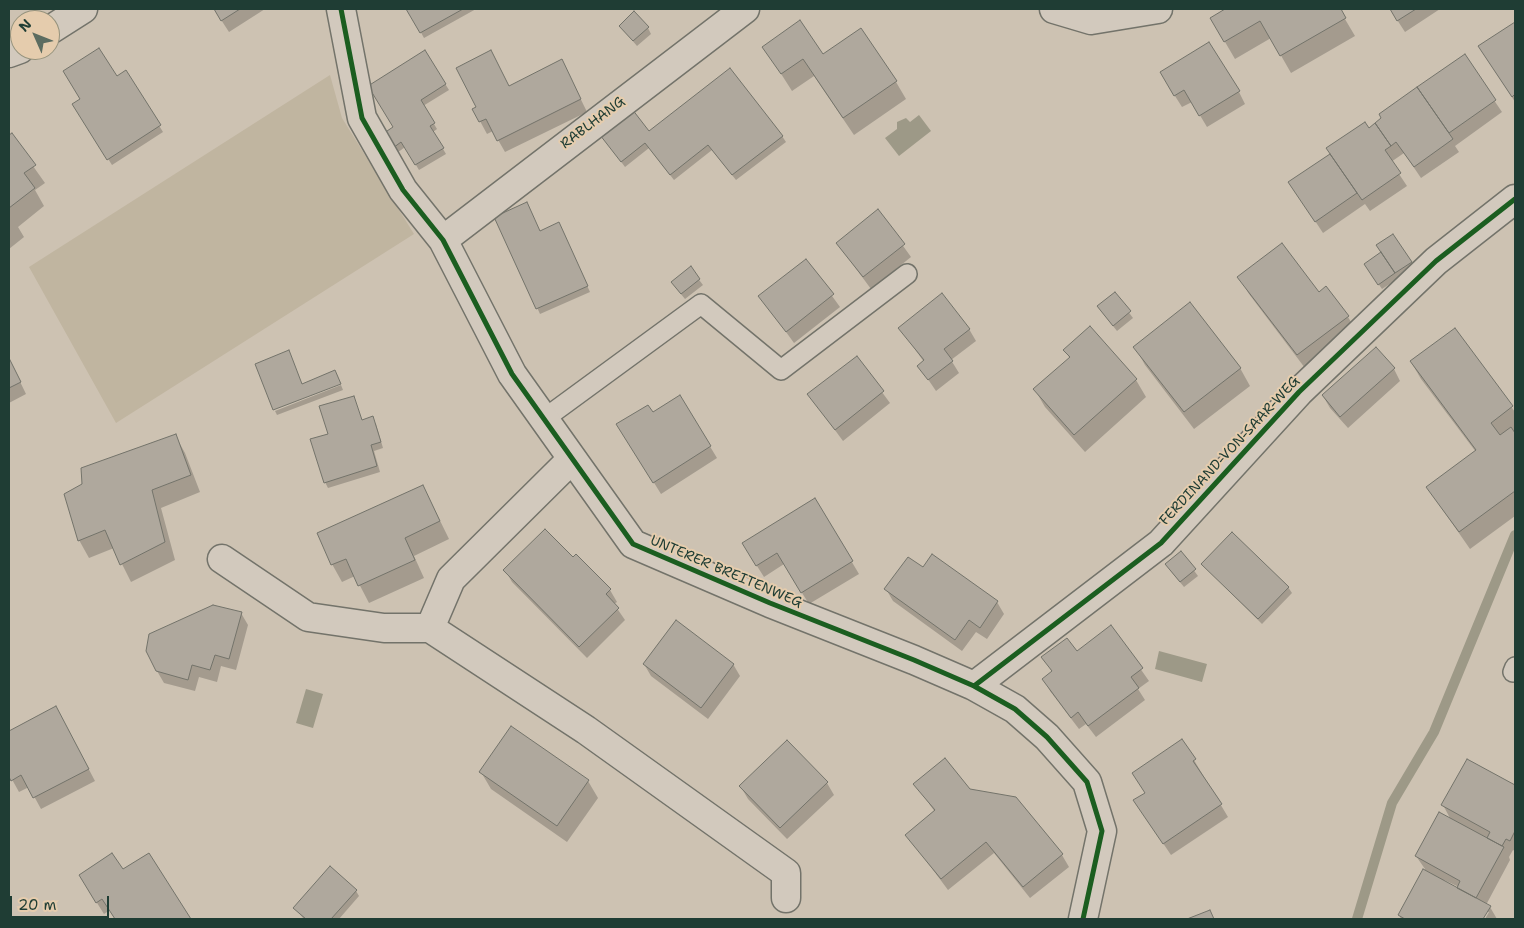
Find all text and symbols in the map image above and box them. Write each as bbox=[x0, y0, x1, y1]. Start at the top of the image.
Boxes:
north arrow bbox=[10, 10, 60, 60]
text: N bbox=[15, 15, 35, 36]
street label: RABLHANG bbox=[557, 93, 629, 153]
street label: FERDINAND-VON-SAAR-WEG bbox=[1156, 373, 1304, 529]
street label: UNTERER BREITENWEG bbox=[647, 532, 805, 612]
scale bar bbox=[12, 886, 111, 918]
text: 20 m bbox=[18, 895, 57, 915]

